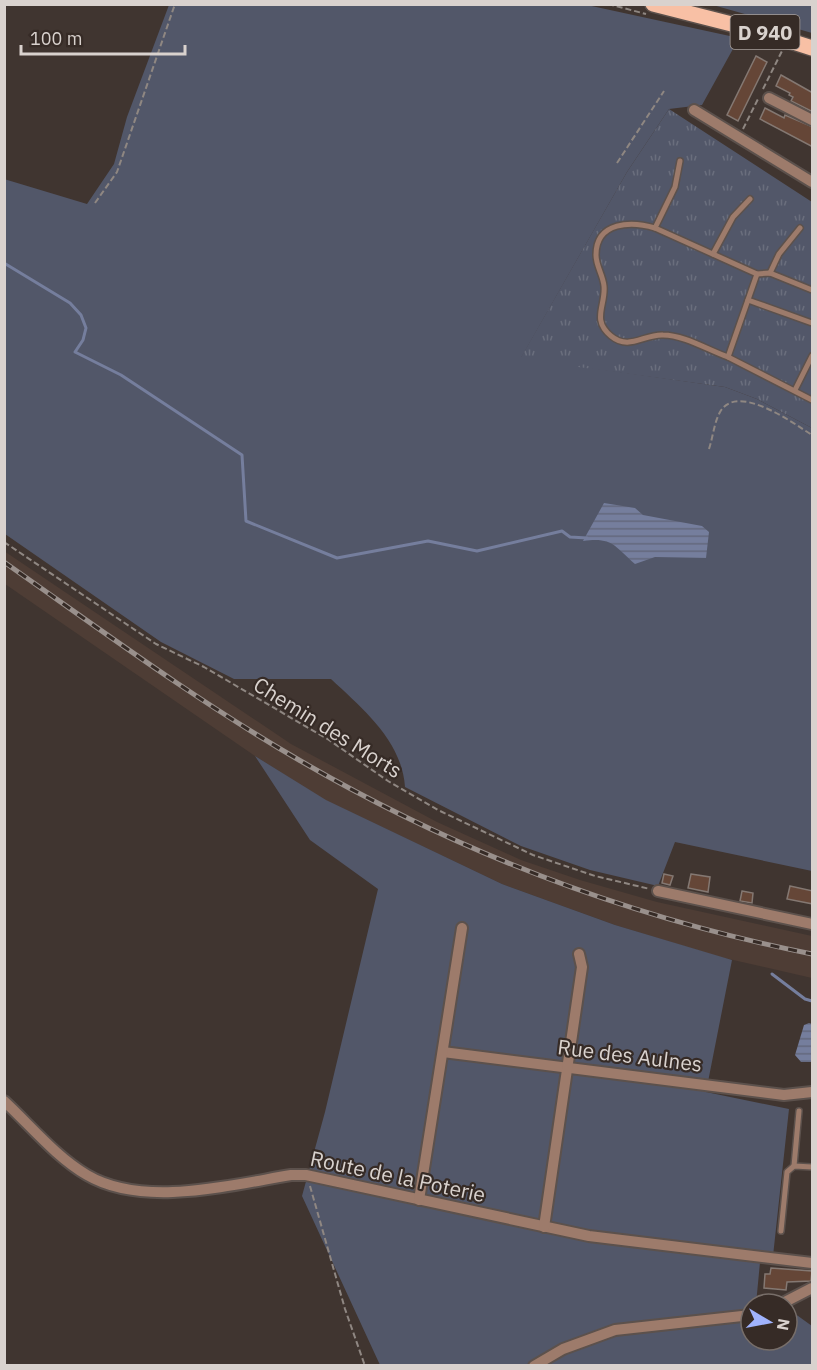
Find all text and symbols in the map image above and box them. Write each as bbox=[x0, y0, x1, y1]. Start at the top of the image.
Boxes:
road number: D 940 bbox=[730, 15, 800, 49]
scale bar bbox=[21, 18, 184, 56]
text: 100 m bbox=[30, 27, 82, 50]
street label: Chemin des Morts bbox=[248, 670, 408, 784]
street label: Rue des Aulnes bbox=[556, 1032, 704, 1078]
street label: Route de la Poterie bbox=[308, 1144, 488, 1208]
north arrow bbox=[739, 1292, 799, 1352]
text: N bbox=[773, 1317, 795, 1332]

